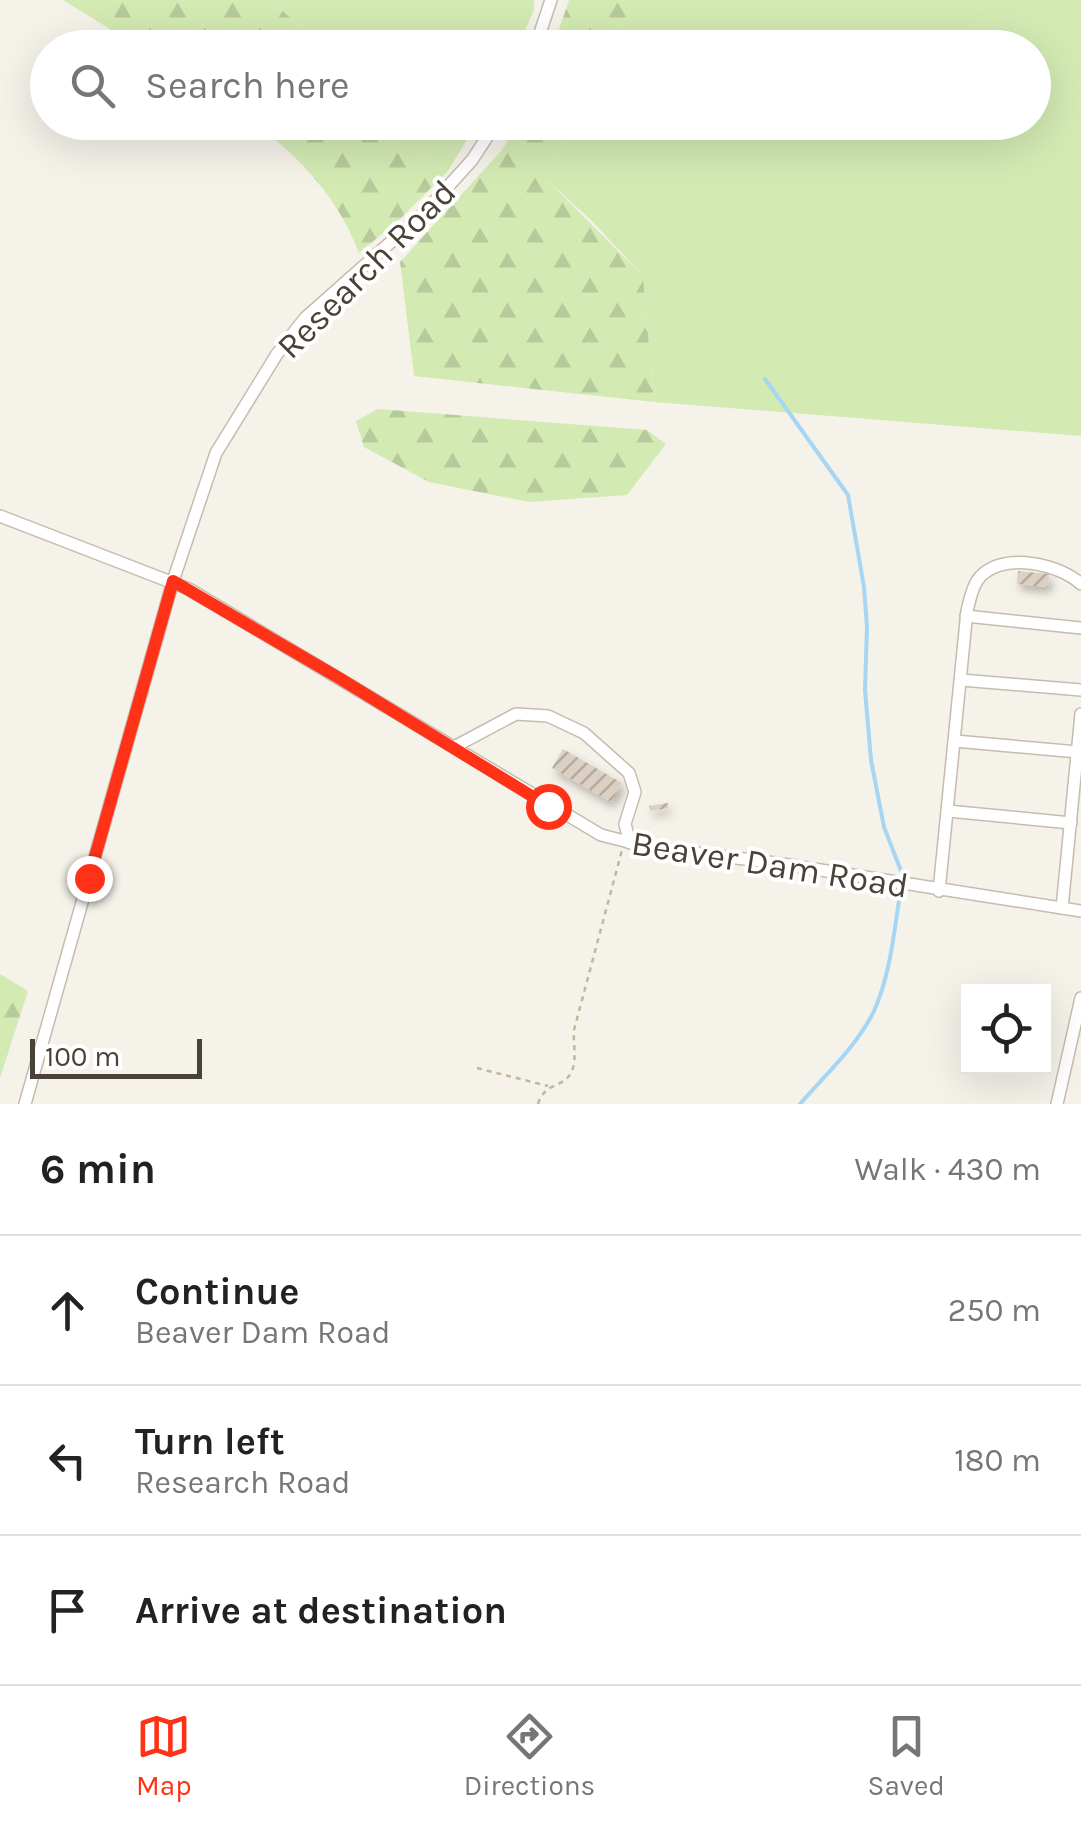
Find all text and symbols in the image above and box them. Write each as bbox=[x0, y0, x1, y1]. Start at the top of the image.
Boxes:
search box bbox=[30, 30, 1051, 140]
icon: search bbox=[65, 58, 120, 113]
text: Search here bbox=[145, 63, 349, 108]
street label: Research Road bbox=[269, 172, 464, 367]
route start bbox=[526, 784, 572, 830]
street label: Beaver Dam Road bbox=[629, 822, 911, 907]
route end bbox=[67, 856, 113, 902]
map controls bbox=[961, 984, 1051, 1074]
button: locate bbox=[961, 984, 1051, 1074]
scale bar bbox=[30, 1034, 202, 1078]
text: 100 m bbox=[45, 1040, 120, 1073]
text: 6 min bbox=[40, 1144, 156, 1194]
text: Walk · 430 m bbox=[855, 1151, 1041, 1188]
text: Continue bbox=[135, 1269, 299, 1314]
icon: ahead bbox=[40, 1283, 95, 1338]
text: 250 m bbox=[948, 1292, 1041, 1329]
text: Beaver Dam Road bbox=[135, 1314, 391, 1351]
text: Turn left bbox=[135, 1419, 285, 1464]
icon: left bbox=[40, 1433, 95, 1488]
text: 180 m bbox=[954, 1442, 1041, 1479]
text: Research Road bbox=[135, 1464, 351, 1501]
icon: arrive bbox=[40, 1583, 95, 1638]
text: Arrive at destination bbox=[135, 1588, 507, 1633]
tab: Map bbox=[136, 1709, 192, 1802]
tab: Directions bbox=[464, 1709, 595, 1802]
tab: Saved bbox=[867, 1709, 945, 1802]

